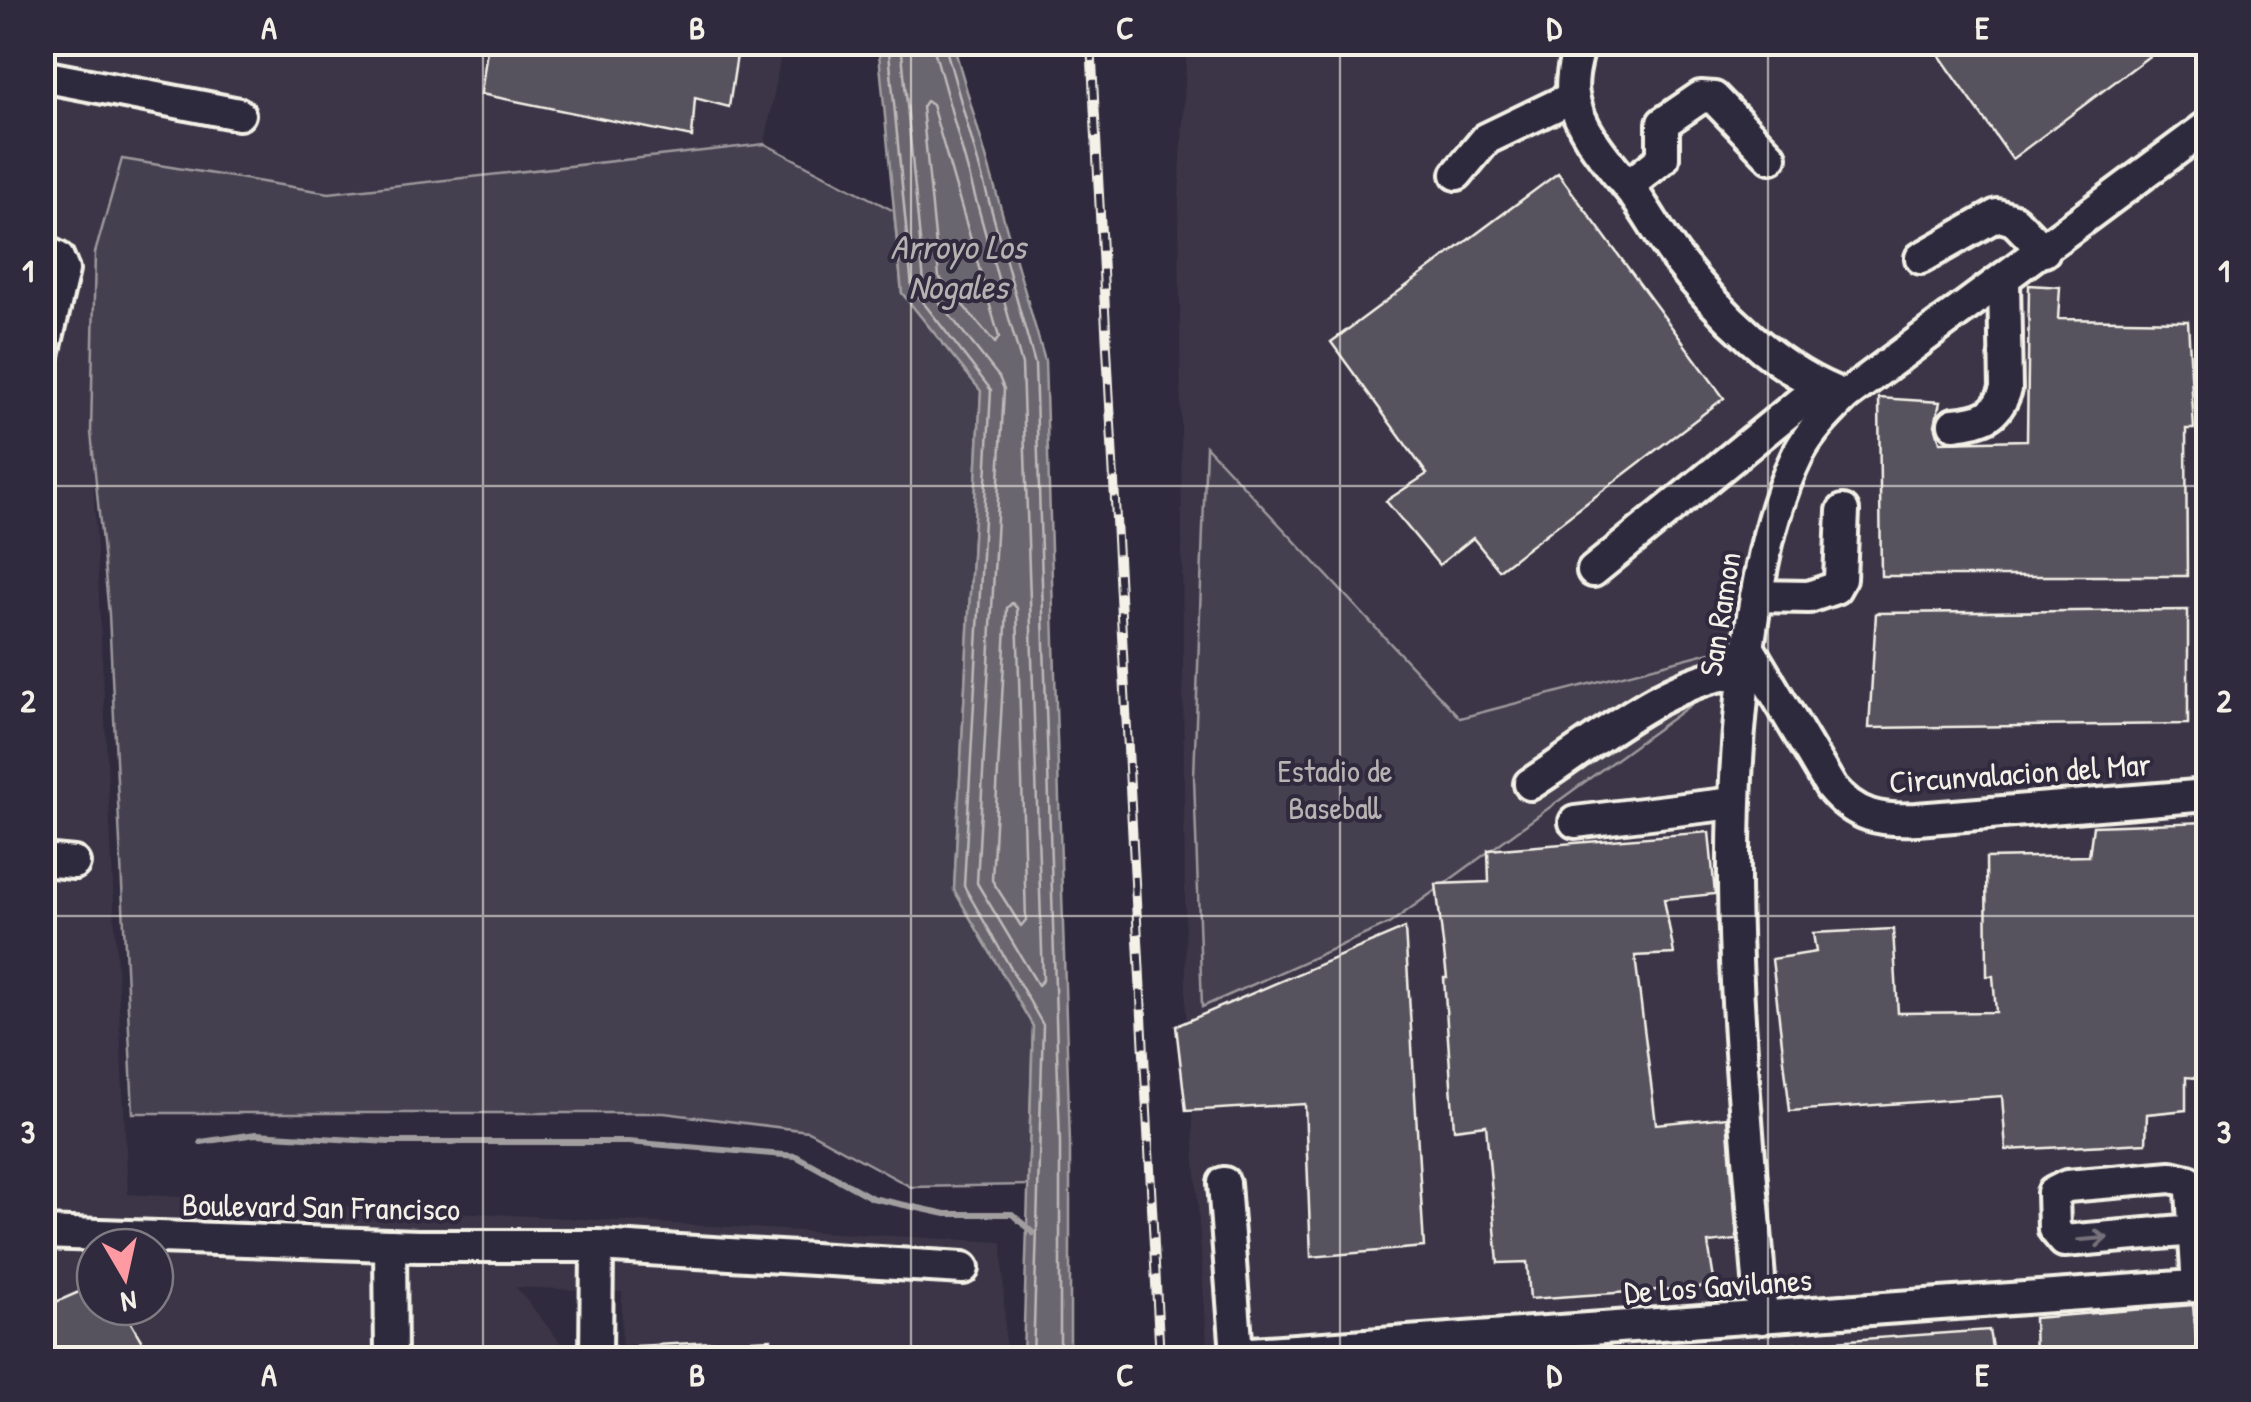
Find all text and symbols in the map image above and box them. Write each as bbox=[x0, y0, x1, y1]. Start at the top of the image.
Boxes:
text: A bbox=[261, 6, 277, 49]
text: B bbox=[689, 6, 705, 49]
text: C bbox=[1116, 6, 1134, 49]
text: D bbox=[1546, 6, 1562, 49]
text: E bbox=[1975, 6, 1990, 49]
water label: Arroyo Los Nogales bbox=[890, 223, 1029, 310]
text: 1 bbox=[22, 249, 34, 292]
text: 1 bbox=[2218, 249, 2230, 292]
street label: San Ramon bbox=[1688, 549, 1751, 679]
text: 2 bbox=[21, 679, 37, 722]
text: 2 bbox=[2217, 679, 2233, 722]
street label: Circunvalacion del Mar bbox=[1888, 742, 2152, 803]
park label: Estadio de Baseball bbox=[1277, 749, 1393, 829]
text: 3 bbox=[21, 1110, 35, 1153]
text: 3 bbox=[2217, 1110, 2231, 1153]
street label: Boulevard San Francisco bbox=[182, 1183, 461, 1230]
north arrow bbox=[75, 1227, 175, 1327]
one-way arrow bbox=[2076, 1229, 2108, 1248]
street label: De Los Gavilanes bbox=[1623, 1257, 1813, 1314]
text: N bbox=[118, 1282, 139, 1322]
text: A bbox=[261, 1353, 277, 1396]
text: B bbox=[689, 1353, 705, 1396]
text: C bbox=[1116, 1353, 1134, 1396]
text: D bbox=[1546, 1353, 1562, 1396]
text: E bbox=[1975, 1353, 1990, 1396]

